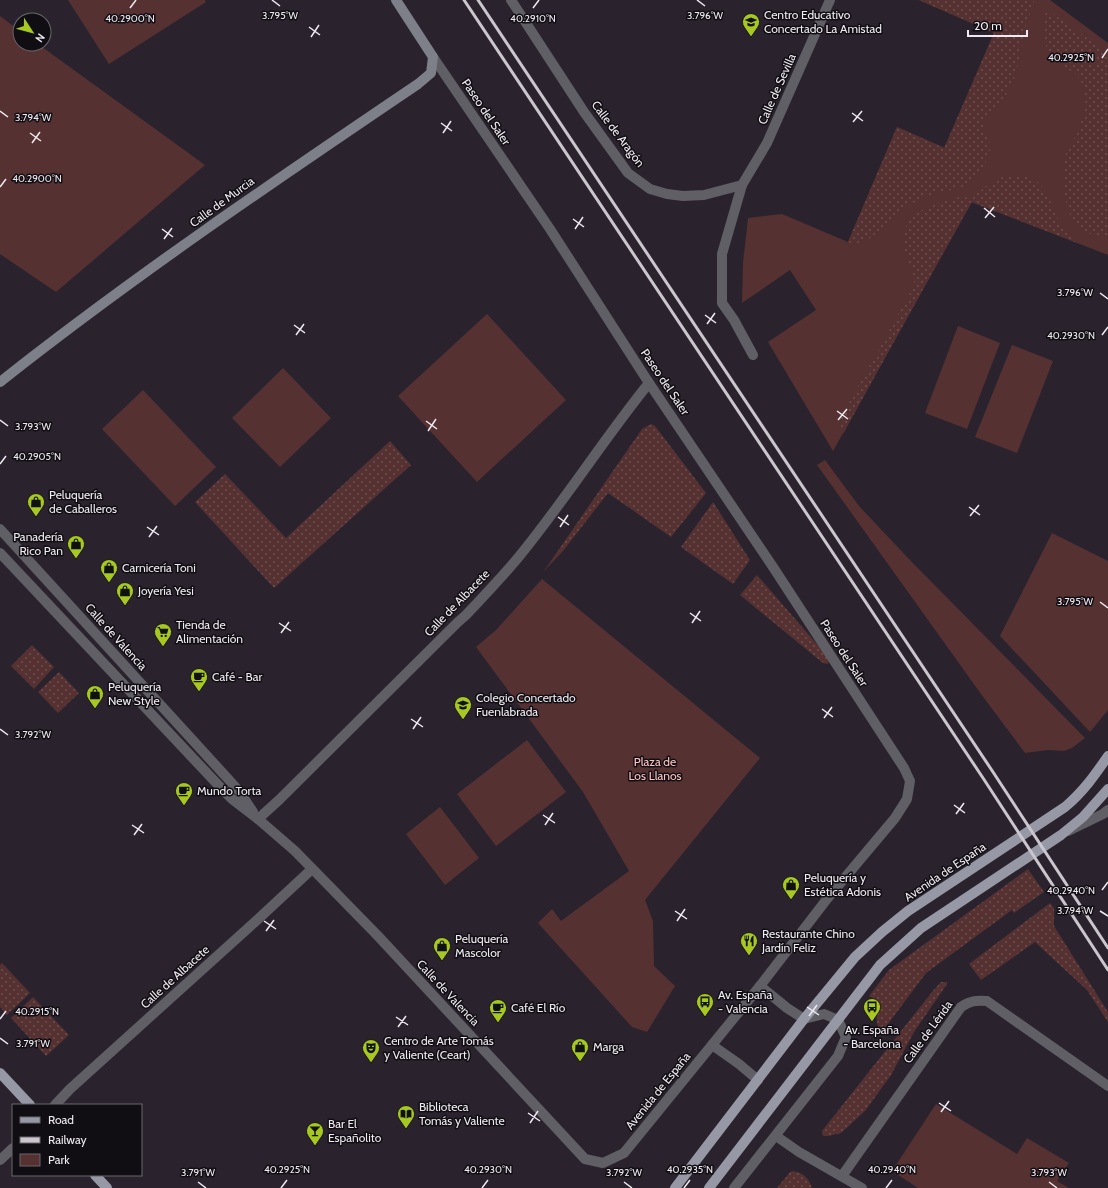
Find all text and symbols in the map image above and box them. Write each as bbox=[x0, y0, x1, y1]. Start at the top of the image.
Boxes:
place label: Centro Educativo Concertado La Amistad bbox=[764, 7, 882, 36]
text: 3.795°W bbox=[262, 9, 299, 22]
text: 3.796°W bbox=[687, 9, 724, 22]
north arrow bbox=[12, 12, 52, 52]
text: 40.2900°N bbox=[105, 12, 155, 25]
text: 40.2910°N bbox=[510, 12, 556, 25]
school or university icon: Centro Educativo Concertado La Amistad bbox=[741, 12, 761, 37]
scale bar bbox=[968, 12, 1027, 38]
text: 20 m bbox=[974, 18, 1002, 33]
text: N bbox=[32, 31, 48, 45]
street label: Calle de Sevilla bbox=[754, 51, 799, 127]
text: 40.2925°N bbox=[1048, 51, 1094, 64]
street label: Paseo del Saler bbox=[459, 76, 514, 148]
street label: Calle de Aragón bbox=[589, 98, 648, 170]
text: 3.794°W bbox=[15, 111, 52, 124]
text: 40.2900°N bbox=[12, 172, 62, 185]
street label: Calle de Murcia bbox=[186, 173, 257, 230]
text: 3.796°W bbox=[1057, 286, 1094, 299]
text: 40.2930°N bbox=[1047, 329, 1095, 342]
street label: Paseo del Saler bbox=[638, 346, 693, 418]
text: 3.793°W bbox=[15, 420, 52, 433]
text: 40.2905°N bbox=[13, 450, 61, 463]
place label: Peluquería de Caballeros bbox=[49, 487, 117, 516]
shop icon: Peluquería de Caballeros bbox=[26, 492, 46, 517]
place label: Panadería Rico Pan bbox=[13, 529, 63, 558]
shop icon: Panadería Rico Pan bbox=[66, 534, 86, 559]
shop icon: Carnicería Toni bbox=[99, 558, 119, 583]
place label: Carnicería Toni bbox=[122, 560, 196, 575]
street label: Calle de Albacete bbox=[421, 566, 492, 639]
shop icon: Joyería Yesi bbox=[115, 581, 135, 606]
place label: Joyería Yesi bbox=[137, 583, 194, 598]
text: 3.795°W bbox=[1057, 595, 1094, 608]
street label: Calle de Valencia bbox=[82, 600, 151, 673]
street label: Paseo del Saler bbox=[817, 616, 872, 689]
place label: Tienda de Alimentación bbox=[176, 617, 243, 646]
supermarket icon: Tienda de Alimentación bbox=[153, 622, 173, 647]
cafe icon: Café - Bar bbox=[189, 667, 209, 692]
place label: Café - Bar bbox=[212, 669, 263, 684]
place label: Peluquería New Style bbox=[108, 679, 161, 708]
shop icon: Peluquería New Style bbox=[85, 684, 105, 709]
place label: Colegio Concertado Fuenlabrada bbox=[476, 690, 576, 719]
school or university icon: Colegio Concertado Fuenlabrada bbox=[453, 695, 473, 720]
text: 3.792°W bbox=[15, 728, 51, 741]
park label: Plaza de Los Llanos bbox=[628, 754, 682, 783]
cafe icon: Mundo Torta bbox=[174, 781, 194, 806]
place label: Mundo Torta bbox=[197, 783, 261, 798]
street label: Avenida de España bbox=[901, 839, 989, 904]
place label: Peluquería y Estética Adonis bbox=[804, 870, 881, 899]
shop icon: Peluquería y Estética Adonis bbox=[781, 875, 801, 900]
text: 40.2940°N bbox=[1047, 884, 1095, 897]
text: 3.794°W bbox=[1057, 904, 1094, 917]
place label: Restaurante Chino Jardín Feliz bbox=[761, 926, 855, 955]
place label: Peluquería Mascolor bbox=[455, 931, 508, 960]
restaurant icon: Restaurante Chino Jardín Feliz bbox=[739, 931, 759, 956]
shop icon: Peluquería Mascolor bbox=[432, 936, 452, 961]
street label: Calle de Albacete bbox=[137, 942, 212, 1011]
street label: Calle de Valencia bbox=[414, 956, 483, 1029]
place label: Av. España - Valencia bbox=[718, 987, 772, 1016]
bus stop icon: Av. España - Valencia bbox=[695, 992, 715, 1017]
bus stop icon: Av. España - Barcelona bbox=[862, 997, 882, 1022]
street label: Calle de Lérida bbox=[900, 997, 956, 1066]
cafe icon: Café El Río bbox=[488, 998, 508, 1023]
place label: Café El Río bbox=[511, 1000, 566, 1015]
text: 40.2915°N bbox=[15, 1005, 59, 1018]
place label: Av. España - Barcelona bbox=[843, 1022, 901, 1051]
place label: Centro de Arte Tomás y Valiente (Ceart) bbox=[384, 1033, 494, 1062]
text: 3.791°W bbox=[16, 1037, 50, 1050]
shop icon: Marga bbox=[570, 1037, 590, 1062]
theatre icon: Centro de Arte Tomás y Valiente (Ceart) bbox=[361, 1038, 381, 1063]
place label: Marga bbox=[593, 1039, 624, 1054]
street label: Avenida de España bbox=[622, 1049, 694, 1132]
place label: Biblioteca Tomás y Valiente bbox=[419, 1099, 505, 1128]
legend bbox=[12, 1104, 142, 1176]
library icon: Biblioteca Tomás y Valiente bbox=[396, 1104, 416, 1129]
text: Road bbox=[48, 1112, 74, 1127]
place label: Bar El Españolito bbox=[328, 1116, 382, 1145]
bar icon: Bar El Españolito bbox=[305, 1121, 325, 1146]
text: Railway bbox=[48, 1132, 86, 1147]
text: Park bbox=[48, 1152, 70, 1167]
text: 40.2925°N bbox=[264, 1163, 310, 1176]
text: 40.2930°N bbox=[464, 1163, 512, 1176]
text: 40.2935°N bbox=[667, 1163, 713, 1176]
text: 40.2940°N bbox=[868, 1163, 916, 1176]
text: 3.791°W bbox=[181, 1166, 215, 1179]
text: 3.792°W bbox=[606, 1166, 642, 1179]
text: 3.793°W bbox=[1031, 1166, 1068, 1179]

